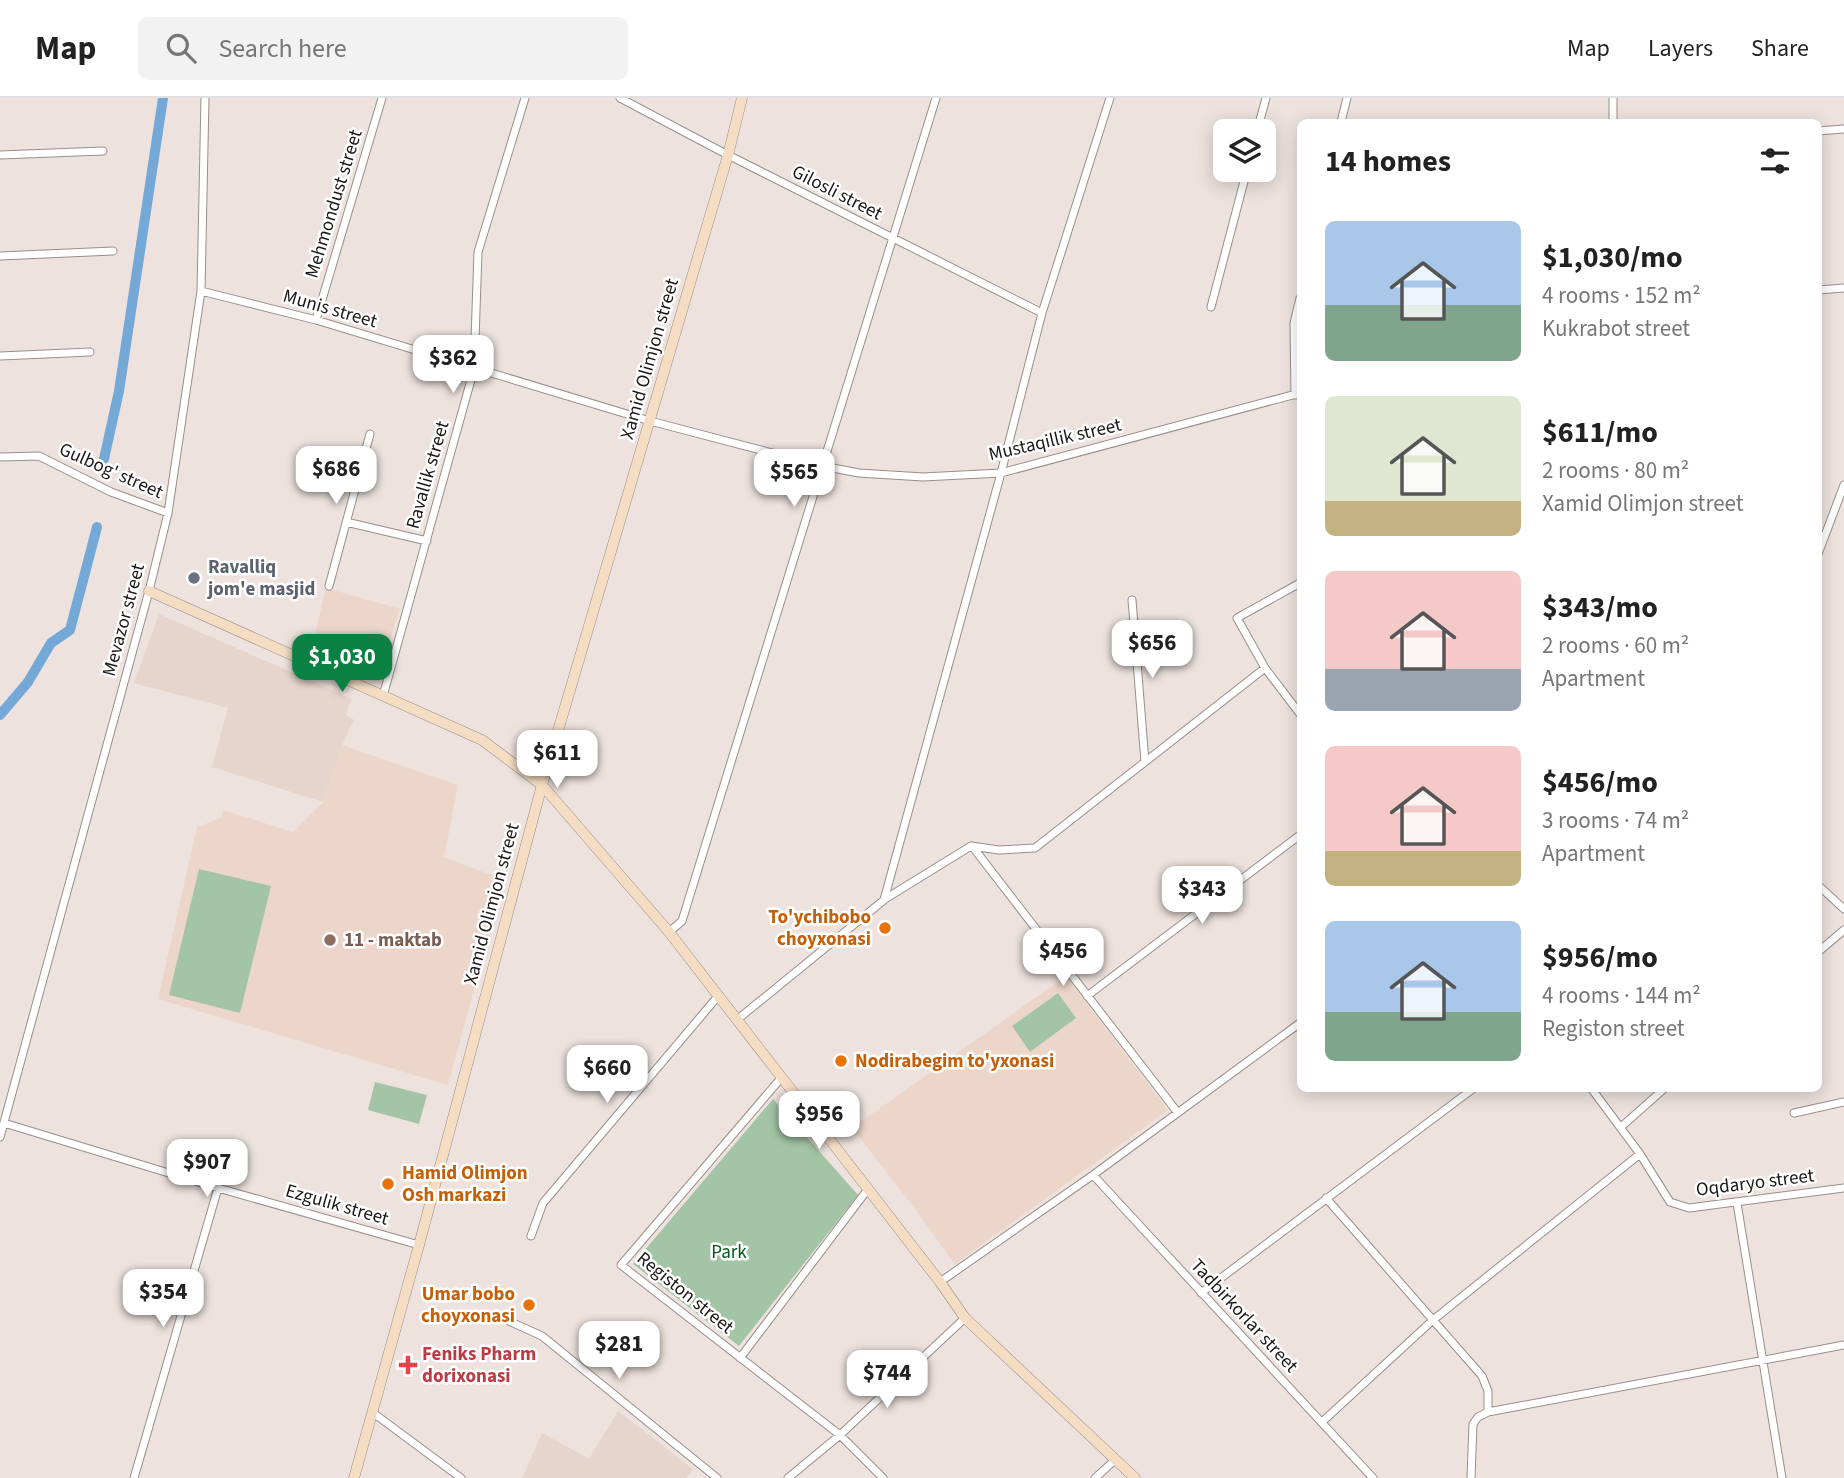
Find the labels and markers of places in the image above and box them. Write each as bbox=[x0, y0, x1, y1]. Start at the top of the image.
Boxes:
pin: $362 bbox=[412, 336, 494, 395]
pin: $686 bbox=[295, 446, 377, 506]
pin: $565 bbox=[753, 450, 835, 509]
place label: Ravalliq jom'e masjid bbox=[207, 554, 315, 603]
marker: Ravalliq jom'e masjid bbox=[186, 570, 202, 586]
pin: $656 bbox=[1111, 620, 1193, 680]
pin: $1,030 bbox=[285, 634, 399, 694]
pin: $611 bbox=[516, 730, 598, 790]
pin: $343 bbox=[1161, 866, 1243, 926]
place label: To'ychibobo choyxonasi bbox=[768, 904, 871, 953]
marker: To'ychibobo choyxonasi bbox=[877, 920, 893, 936]
place label: 11 - maktab bbox=[344, 927, 442, 954]
pin: $456 bbox=[1022, 928, 1104, 988]
marker: 11 - maktab bbox=[322, 932, 338, 948]
pin: $660 bbox=[566, 1046, 648, 1105]
place label: Nodirabegim to'yxonasi bbox=[855, 1048, 1054, 1075]
marker: Nodirabegim to'yxonasi bbox=[833, 1053, 849, 1069]
pin: $956 bbox=[778, 1091, 860, 1151]
pin: $907 bbox=[166, 1140, 248, 1199]
place label: Hamid Olimjon Osh markazi bbox=[402, 1160, 528, 1209]
marker: Hamid Olimjon Osh markazi bbox=[380, 1176, 396, 1192]
pin: $354 bbox=[122, 1270, 204, 1329]
place label: Umar bobo choyxonasi bbox=[421, 1281, 515, 1330]
marker: Umar bobo choyxonasi bbox=[521, 1297, 537, 1313]
pin: $281 bbox=[578, 1322, 660, 1381]
place label: Feniks Pharm dorixonasi bbox=[422, 1341, 536, 1390]
pin: $744 bbox=[846, 1350, 928, 1410]
marker: Feniks Pharm dorixonasi bbox=[400, 1357, 416, 1373]

